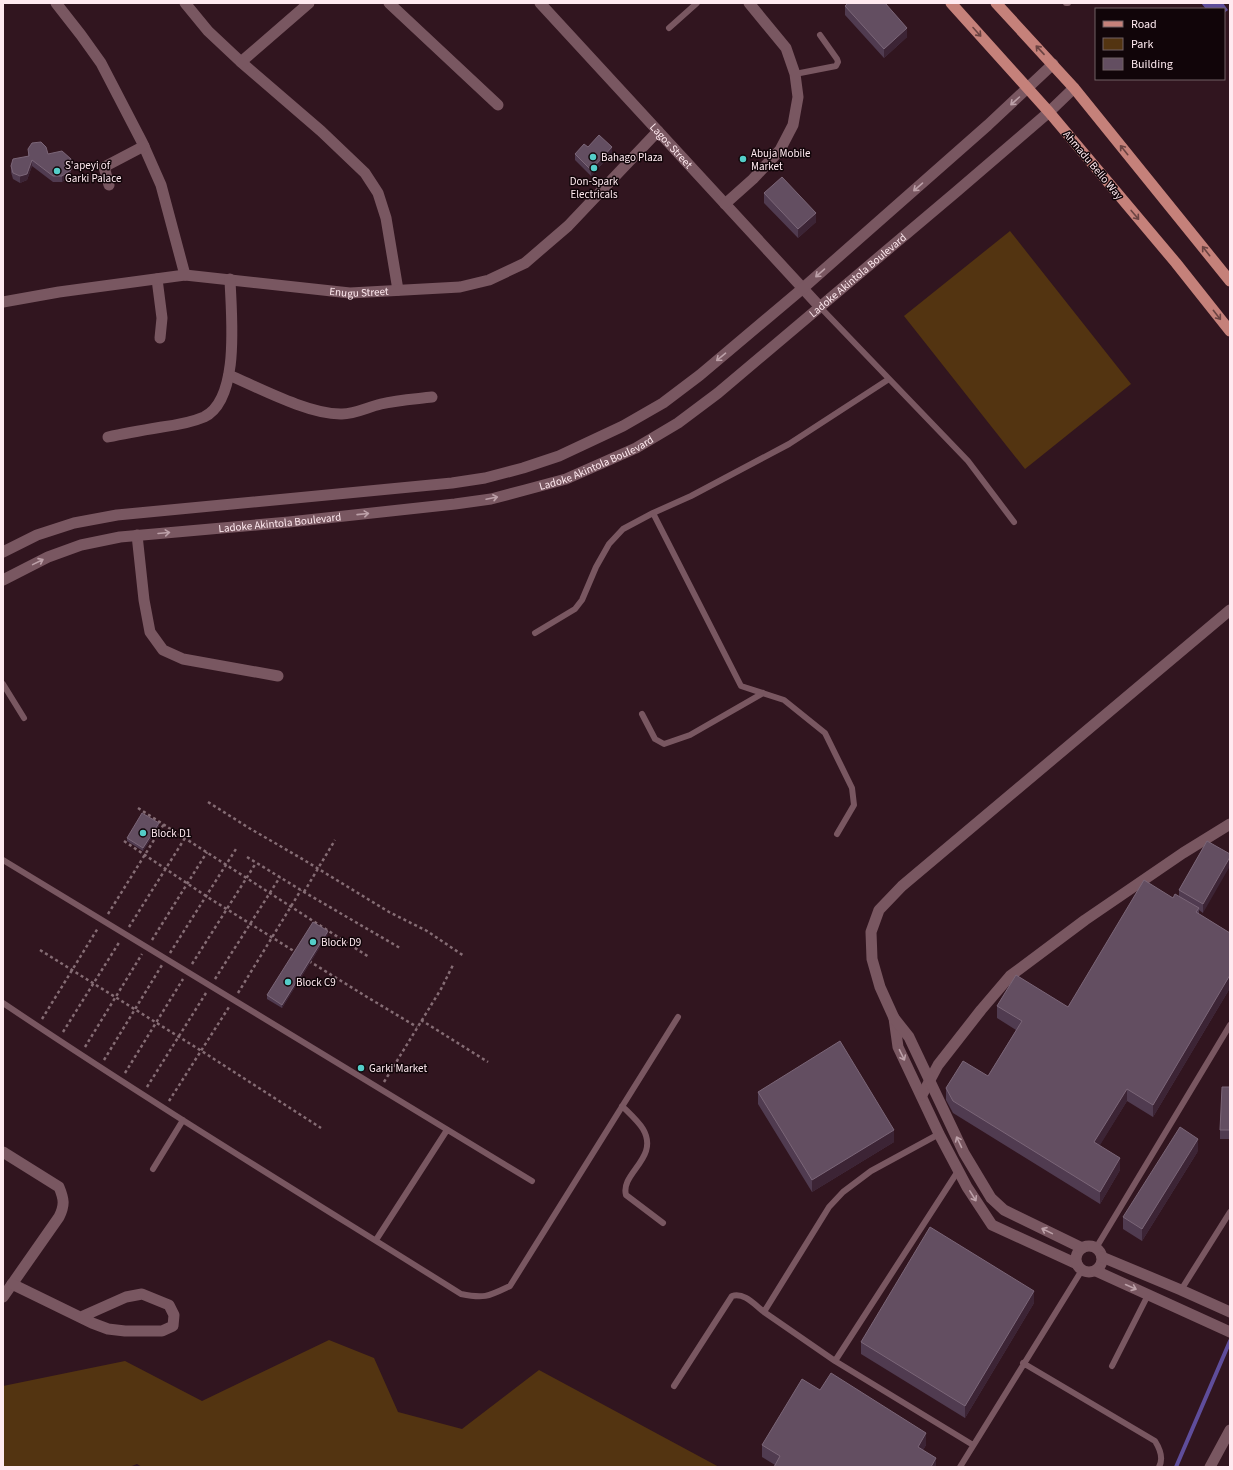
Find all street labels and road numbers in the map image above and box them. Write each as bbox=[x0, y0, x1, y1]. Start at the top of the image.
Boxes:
street label: Lagos Street bbox=[647, 120, 696, 172]
street label: Ahmadu Bello Way bbox=[1060, 127, 1126, 203]
street label: Ladoke Akintola Boulevard bbox=[806, 230, 909, 321]
street label: Enugu Street bbox=[329, 283, 389, 301]
street label: Ladoke Akintola Boulevard bbox=[537, 432, 656, 493]
street label: Ladoke Akintola Boulevard bbox=[218, 509, 342, 536]

